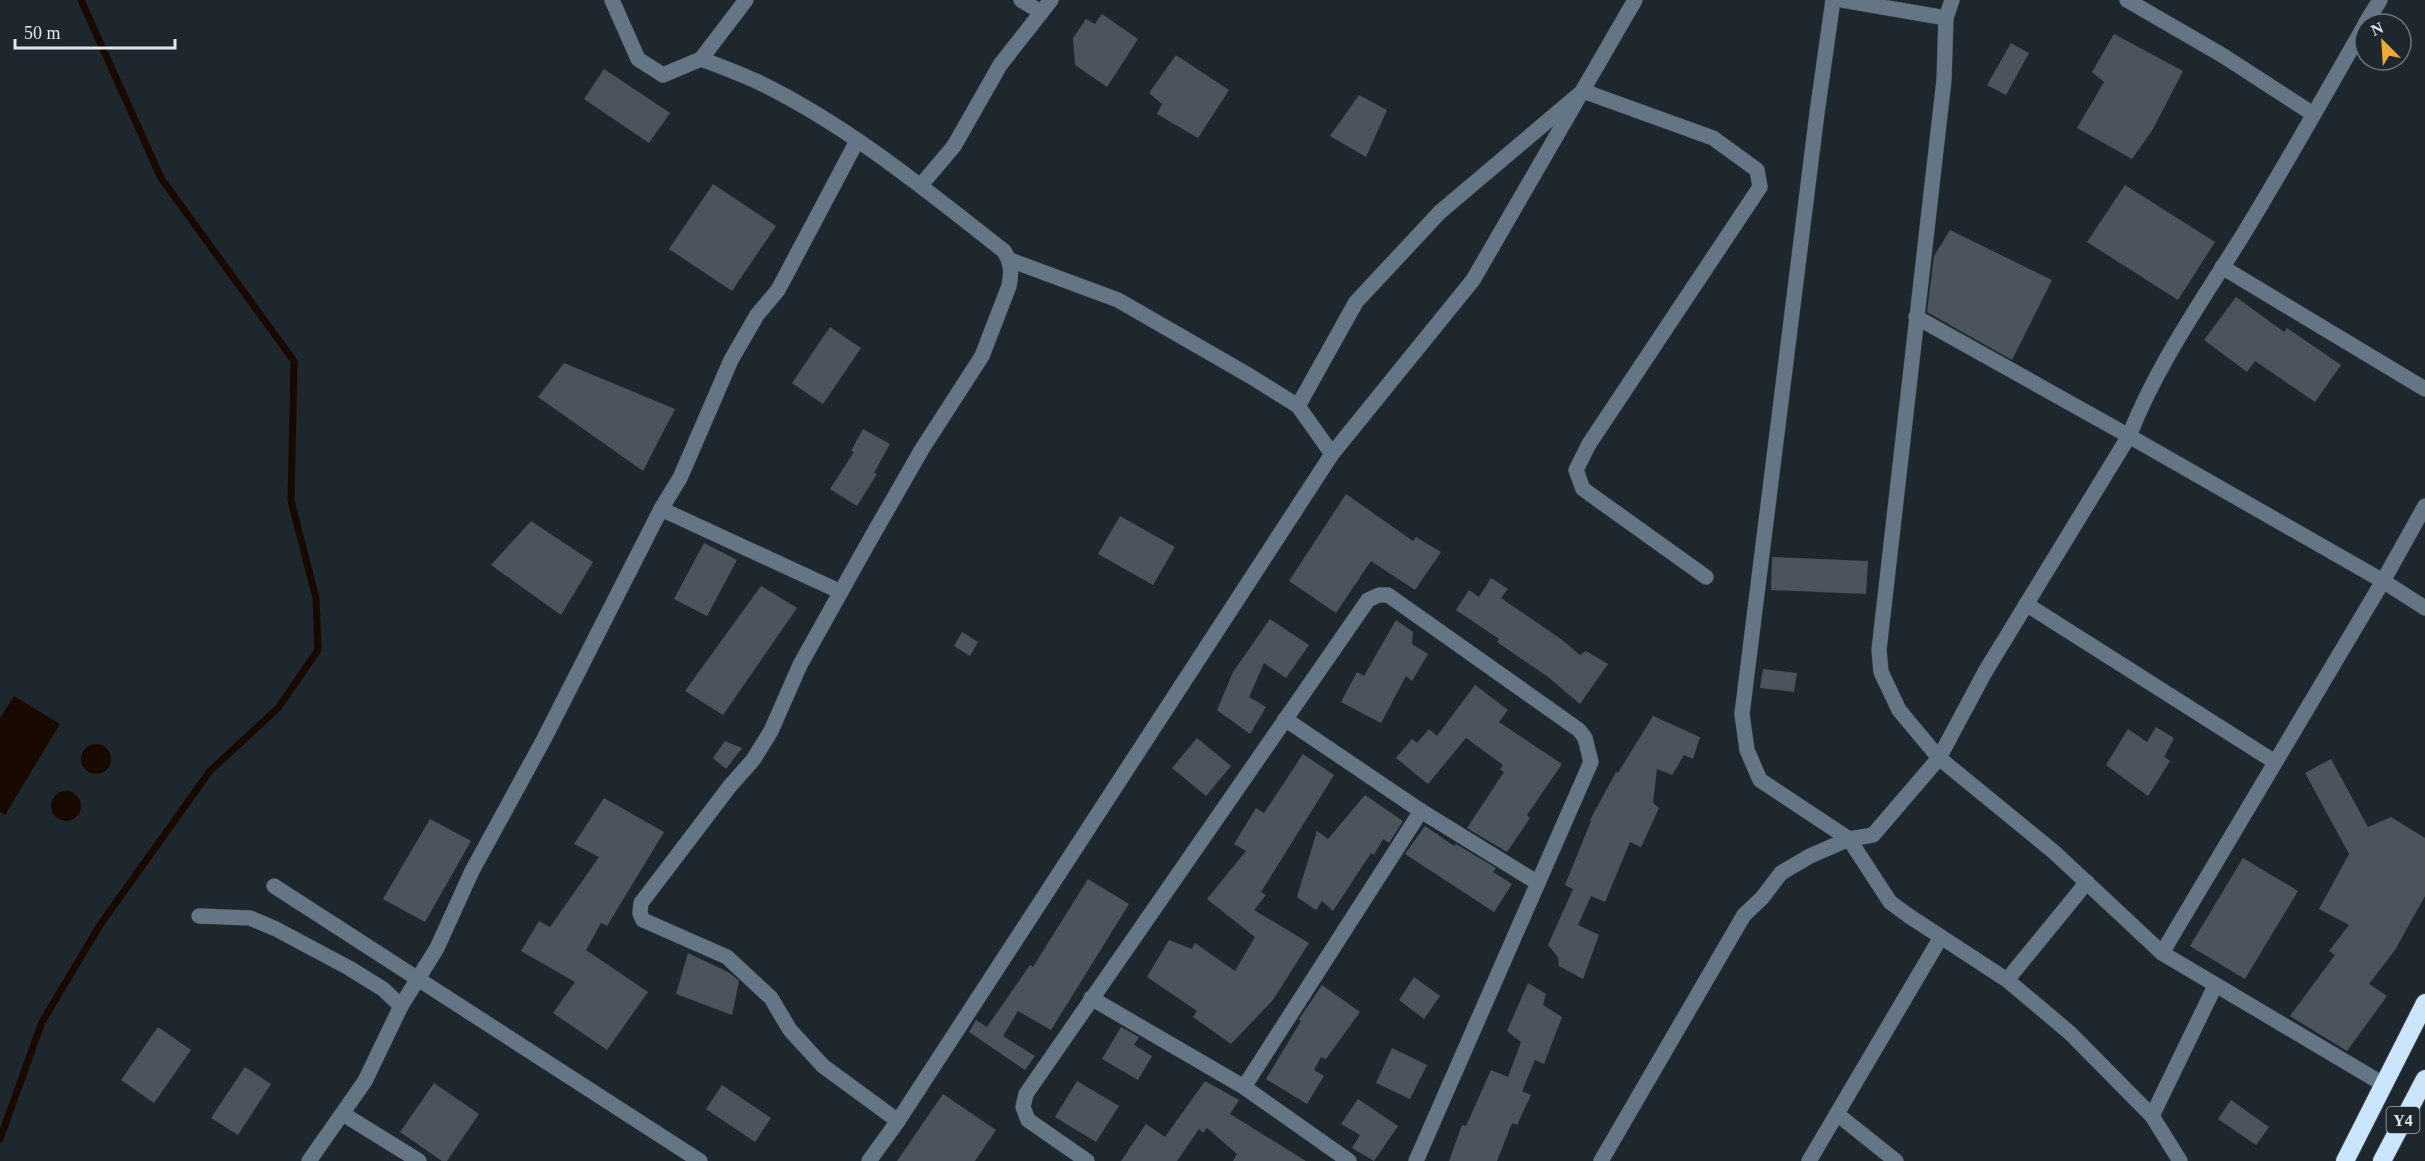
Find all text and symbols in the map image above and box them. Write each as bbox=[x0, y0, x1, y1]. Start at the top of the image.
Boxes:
scale bar bbox=[15, 12, 176, 50]
north arrow bbox=[2353, 12, 2413, 72]
text: N bbox=[2368, 18, 2386, 39]
text: 50 m bbox=[24, 23, 61, 43]
road number: Y4 bbox=[2386, 1107, 2420, 1133]

